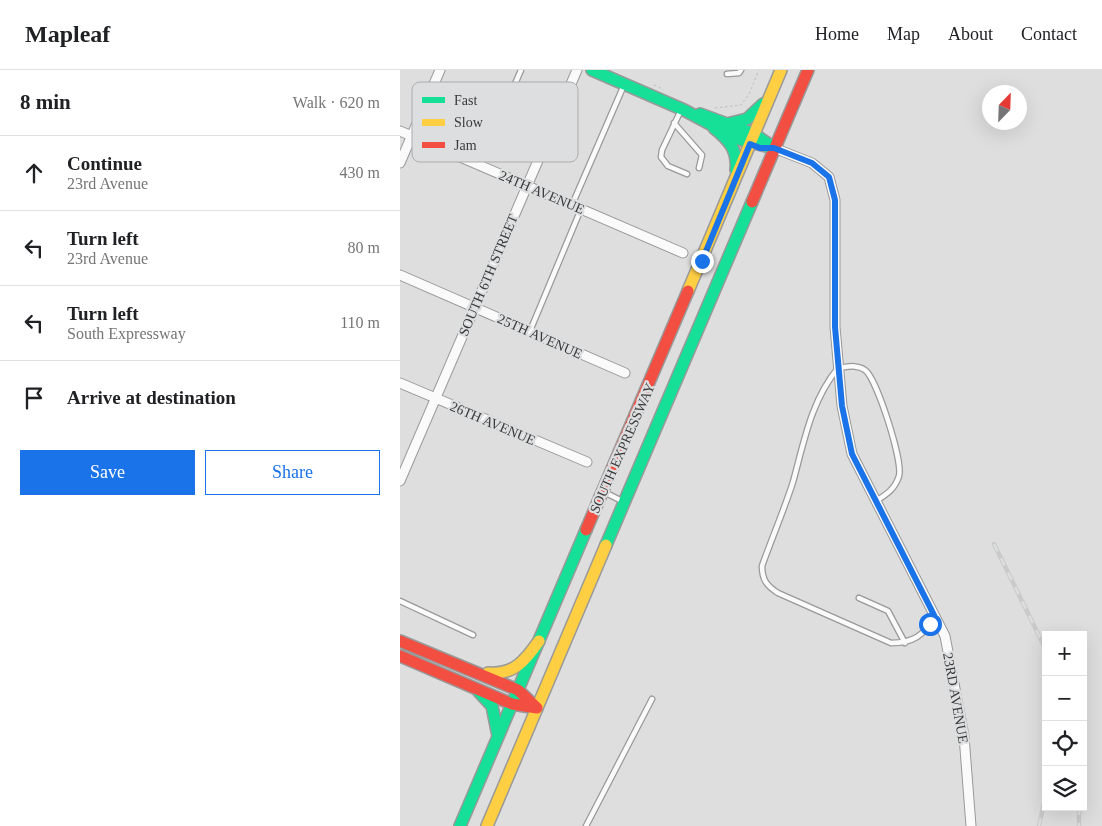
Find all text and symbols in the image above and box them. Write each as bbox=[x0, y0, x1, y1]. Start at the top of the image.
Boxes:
text: Mapleaf bbox=[25, 21, 110, 47]
text: Home bbox=[815, 24, 859, 44]
text: Map bbox=[887, 24, 920, 44]
text: About bbox=[948, 24, 993, 44]
text: Contact bbox=[1021, 24, 1077, 44]
legend bbox=[412, 82, 578, 162]
north arrow bbox=[982, 85, 1027, 130]
text: 8 min bbox=[20, 90, 71, 114]
text: Fast bbox=[454, 93, 477, 108]
text: Walk · 620 m bbox=[293, 94, 380, 111]
text: Slow bbox=[454, 115, 484, 130]
text: Jam bbox=[454, 138, 477, 153]
text: Continue bbox=[67, 153, 142, 174]
icon: ahead bbox=[20, 159, 48, 187]
text: 430 m bbox=[340, 164, 380, 181]
street label: 24TH AVENUE bbox=[497, 168, 587, 217]
text: 23rd Avenue bbox=[67, 175, 148, 192]
street label: SOUTH 6TH STREET bbox=[456, 212, 521, 338]
text: Turn left bbox=[67, 228, 139, 249]
icon: left bbox=[20, 234, 48, 262]
text: 80 m bbox=[348, 239, 380, 256]
text: 23rd Avenue bbox=[67, 250, 148, 267]
route end bbox=[691, 250, 714, 273]
text: Turn left bbox=[67, 303, 139, 324]
icon: left bbox=[20, 309, 48, 337]
street label: 25TH AVENUE bbox=[495, 311, 584, 362]
text: 110 m bbox=[340, 314, 380, 331]
text: South Expressway bbox=[67, 325, 186, 342]
street label: SOUTH EXPRESSWAY bbox=[587, 381, 658, 516]
icon: arrive bbox=[20, 384, 48, 412]
text: Arrive at destination bbox=[67, 387, 236, 408]
street label: 26TH AVENUE bbox=[448, 399, 538, 448]
button: Save bbox=[20, 450, 195, 495]
button: Share bbox=[205, 450, 380, 495]
route start bbox=[919, 613, 942, 636]
map controls bbox=[1042, 631, 1087, 811]
button: + bbox=[1042, 631, 1087, 676]
street label: 23RD AVENUE bbox=[940, 652, 971, 745]
button: − bbox=[1042, 676, 1087, 721]
button: locate bbox=[1042, 721, 1087, 766]
button: layers bbox=[1042, 766, 1087, 811]

